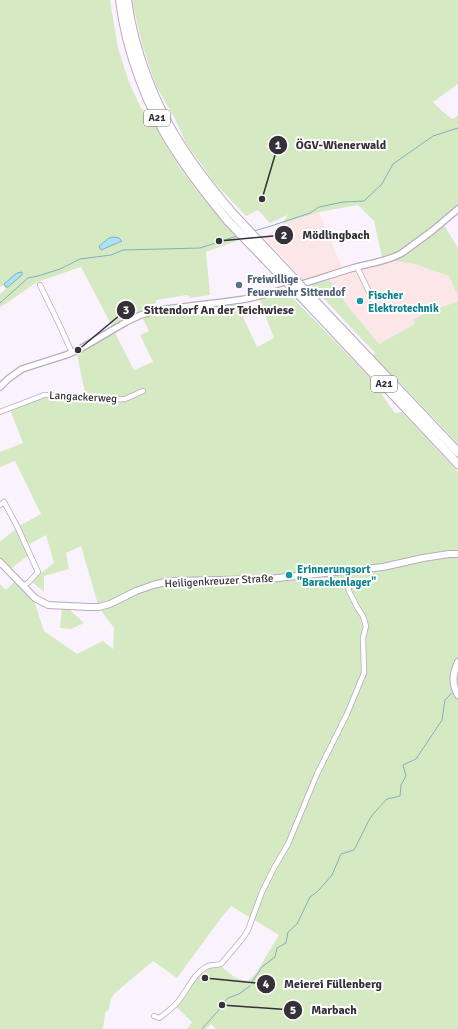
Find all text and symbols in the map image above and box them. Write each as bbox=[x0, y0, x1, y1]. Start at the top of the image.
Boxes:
road number: A21 bbox=[144, 110, 170, 126]
callout: ÖGV-Wienerwald bbox=[268, 133, 394, 157]
text: 1 bbox=[275, 138, 282, 153]
text: ÖGV-Wienerwald bbox=[296, 138, 387, 153]
callout: Mödlingbach bbox=[274, 223, 378, 247]
text: 2 bbox=[281, 228, 287, 243]
text: Mödlingbach bbox=[302, 228, 370, 243]
place label: Freiwillige Feuerwehr Sittendof bbox=[247, 273, 346, 299]
marker: Freiwillige Feuerwehr Sittendof bbox=[234, 280, 244, 290]
place label: Fischer Elektrotechnik bbox=[368, 289, 439, 315]
marker: Fischer Elektrotechnik bbox=[355, 296, 365, 306]
callout: Sittendorf An der Teichwiese bbox=[116, 298, 302, 322]
text: 3 bbox=[123, 303, 129, 318]
text: Sittendorf An der Teichwiese bbox=[144, 303, 294, 318]
road number: A21 bbox=[371, 376, 397, 392]
street label: Langackerweg bbox=[49, 389, 117, 405]
place label: Erinnerungsort "Barackenlager" bbox=[297, 563, 376, 589]
marker: Erinnerungsort "Barackenlager" bbox=[284, 570, 294, 580]
street label: Heiligenkreuzer Straße bbox=[164, 572, 274, 590]
callout: Meierei Füllenberg bbox=[256, 972, 390, 996]
text: 4 bbox=[263, 977, 270, 992]
text: Meierei Füllenberg bbox=[284, 977, 383, 992]
callout: Marbach bbox=[283, 998, 365, 1022]
text: 5 bbox=[290, 1003, 296, 1018]
text: Marbach bbox=[311, 1003, 357, 1018]

